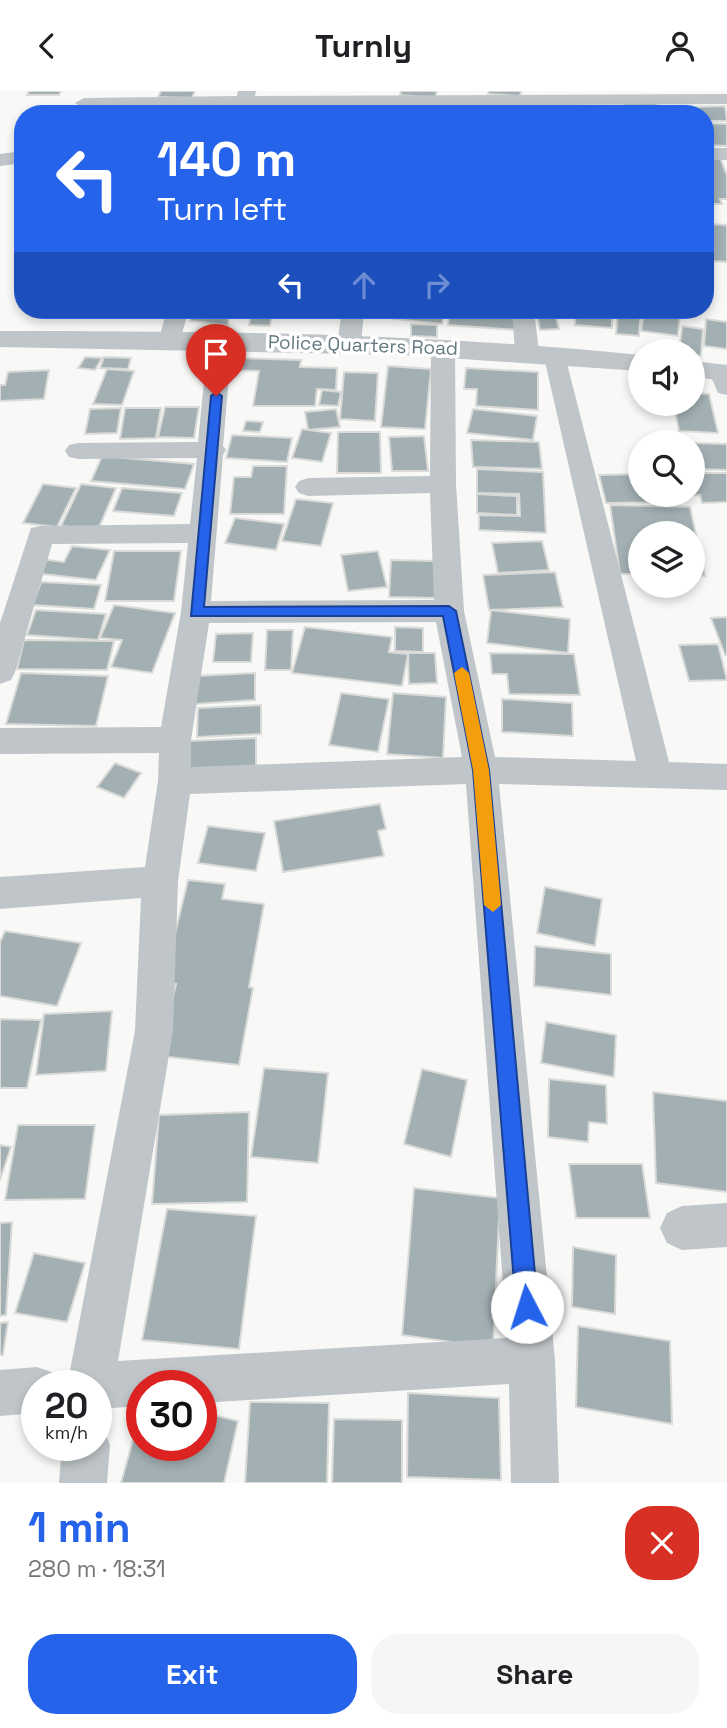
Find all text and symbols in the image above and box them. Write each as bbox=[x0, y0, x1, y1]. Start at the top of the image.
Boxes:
text: Turnly bbox=[315, 26, 412, 66]
icon: back bbox=[28, 27, 66, 65]
icon: person bbox=[661, 27, 699, 65]
text: 140 m bbox=[157, 128, 296, 190]
icon: left bbox=[42, 133, 133, 224]
text: Turn left bbox=[157, 189, 287, 229]
icon: left bbox=[272, 266, 310, 304]
icon: ahead bbox=[345, 266, 383, 304]
icon: right bbox=[418, 266, 456, 304]
pin bbox=[186, 324, 246, 396]
street label: Police Quarters Road bbox=[267, 329, 459, 361]
icon: arrive bbox=[197, 335, 235, 373]
map controls bbox=[628, 339, 705, 598]
button: sound bbox=[628, 339, 705, 416]
button: search bbox=[628, 430, 705, 507]
button: layers bbox=[628, 521, 705, 598]
position arrow bbox=[490, 1270, 564, 1344]
speed limit sign: 30 bbox=[126, 1370, 217, 1461]
text: 20 bbox=[45, 1384, 88, 1428]
text: km/h bbox=[45, 1421, 88, 1444]
text: 1 min bbox=[28, 1501, 131, 1554]
button: close bbox=[625, 1506, 699, 1580]
text: 280 m · 18:31 bbox=[28, 1554, 166, 1584]
button: Exit bbox=[28, 1634, 357, 1714]
button: Share bbox=[371, 1634, 699, 1714]

